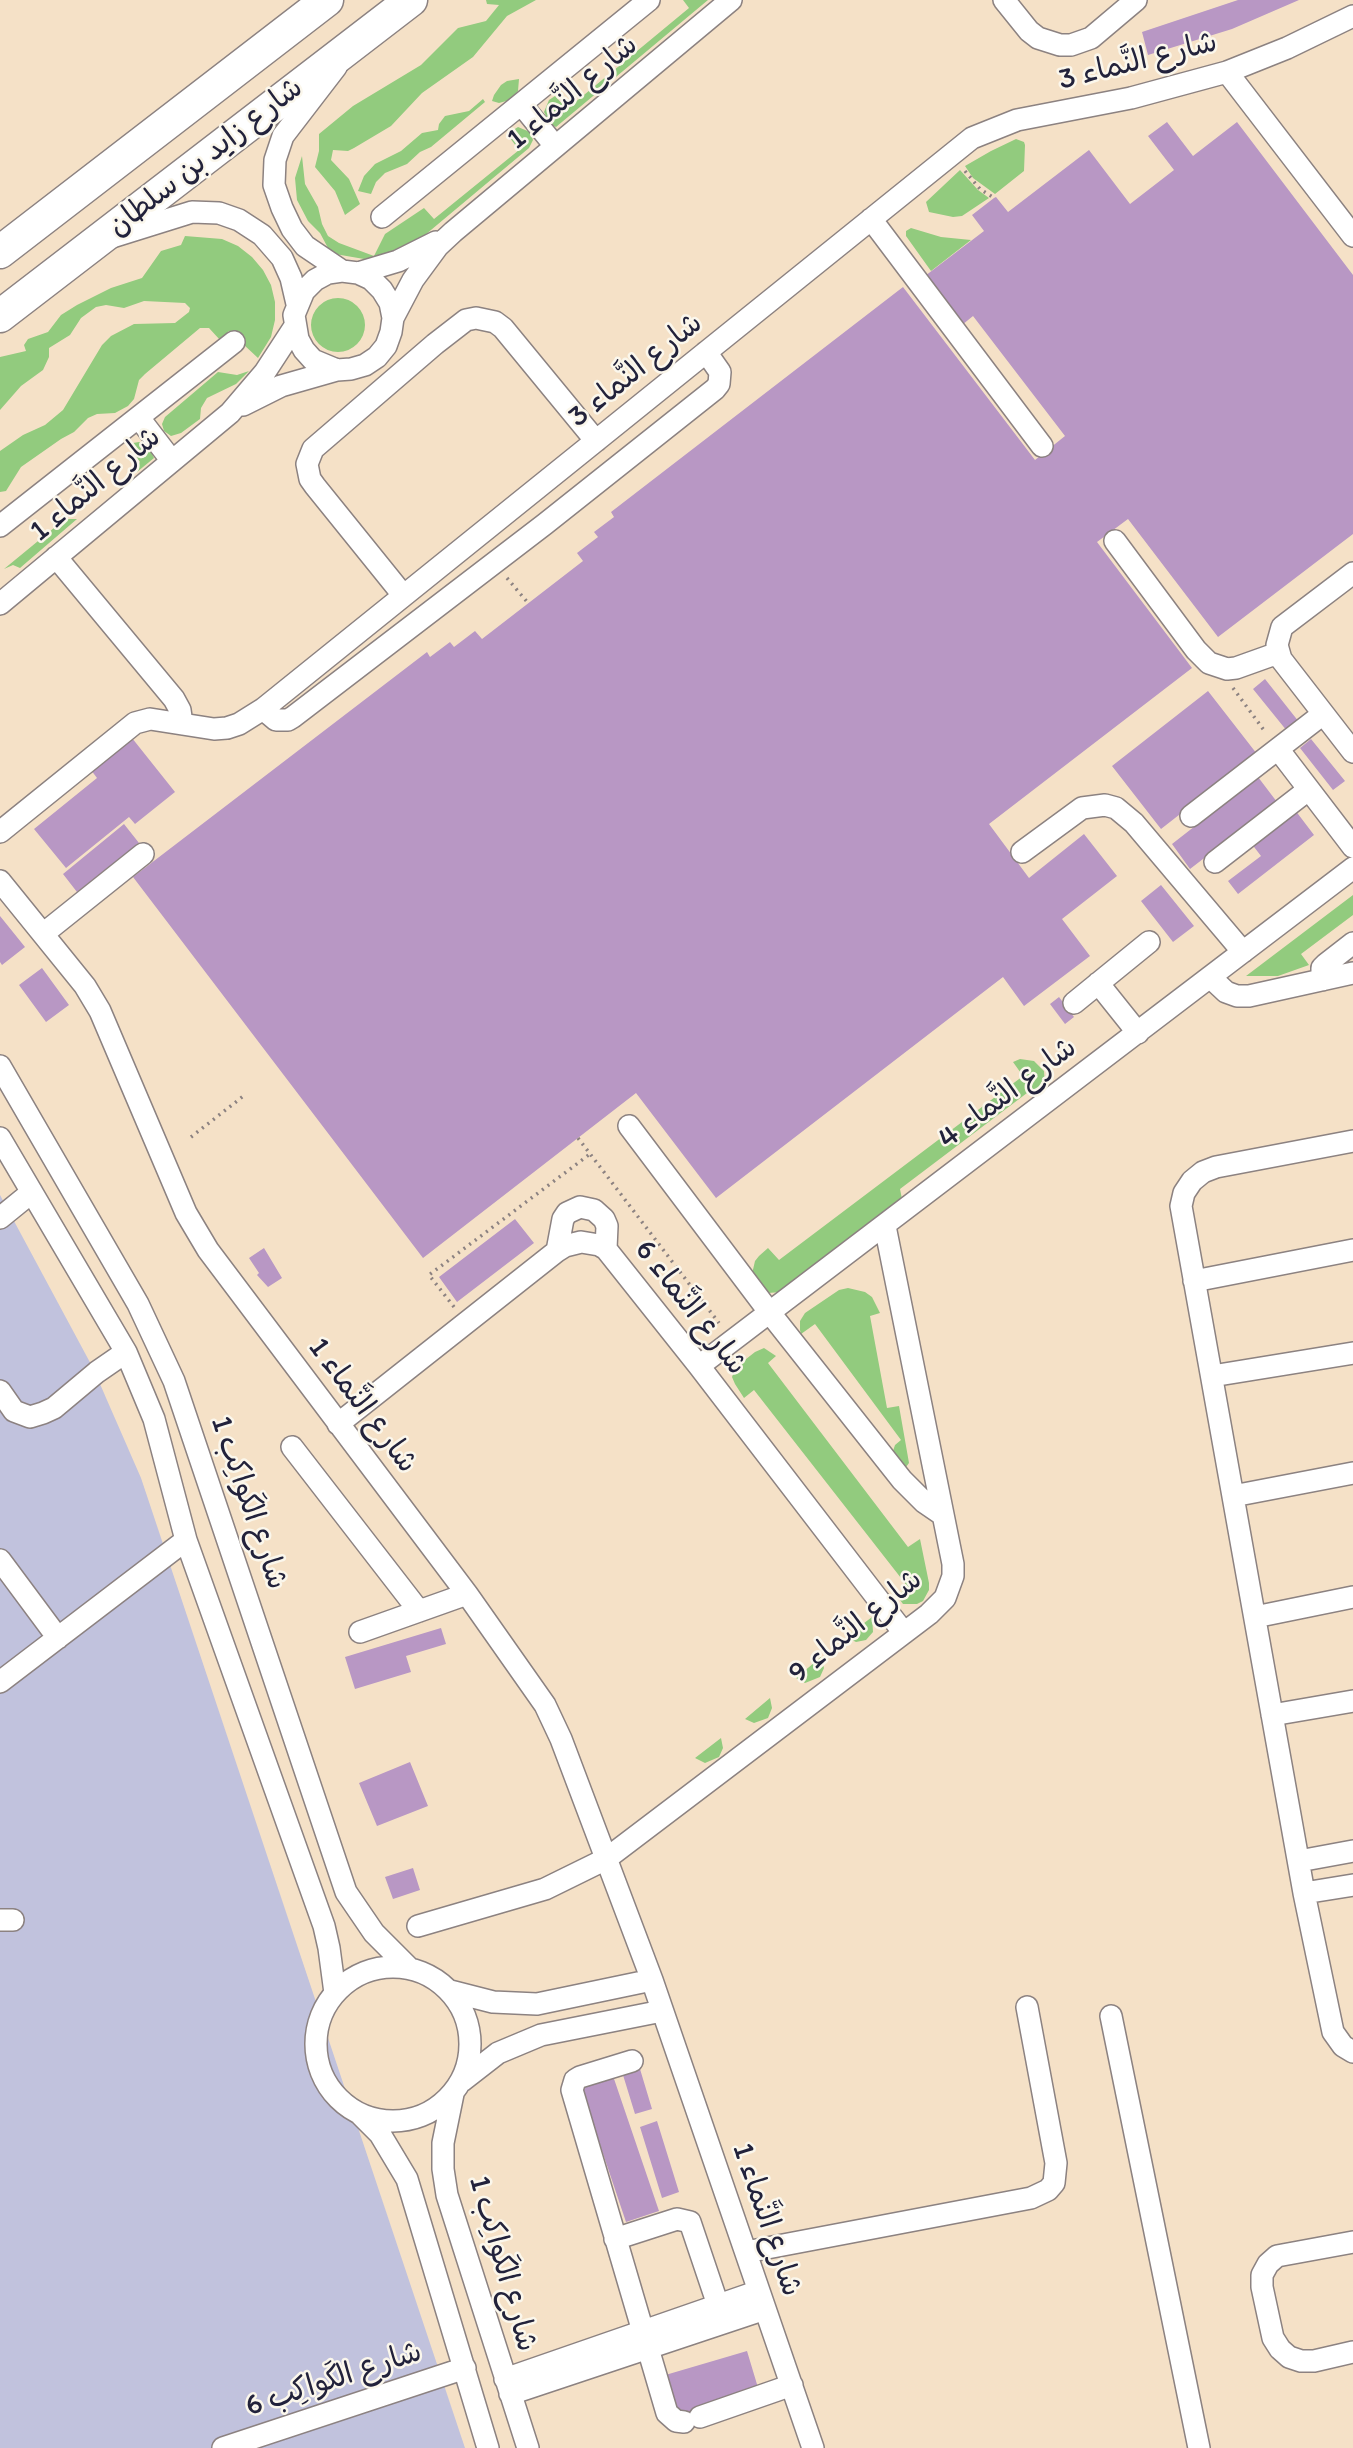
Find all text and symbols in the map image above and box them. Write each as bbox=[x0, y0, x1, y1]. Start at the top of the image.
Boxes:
street label: شارع النَّماء 3 bbox=[1055, 25, 1221, 99]
street label: شارع النَّماء 1 bbox=[500, 28, 646, 158]
street label: شارع زايد بن سلطان bbox=[101, 71, 311, 245]
street label: شارع النَّماء 3 bbox=[562, 306, 710, 436]
street label: شارع النَّماء 1 bbox=[23, 420, 169, 550]
street label: شارع النَّماء 4 bbox=[932, 1030, 1084, 1158]
street label: شارع النَّماء 6 bbox=[626, 1233, 754, 1383]
street label: شارع النَّماء 1 bbox=[300, 1331, 424, 1481]
street label: شارع الكَواكِب 1 bbox=[202, 1412, 294, 1594]
street label: شارع النَّماء 9 bbox=[782, 1562, 930, 1692]
street label: شارع النَّماء 1 bbox=[723, 2139, 809, 2301]
street label: شارع الكَواكِب 1 bbox=[460, 2172, 544, 2356]
street label: شارع الكَواكِب 6 bbox=[241, 2335, 427, 2425]

